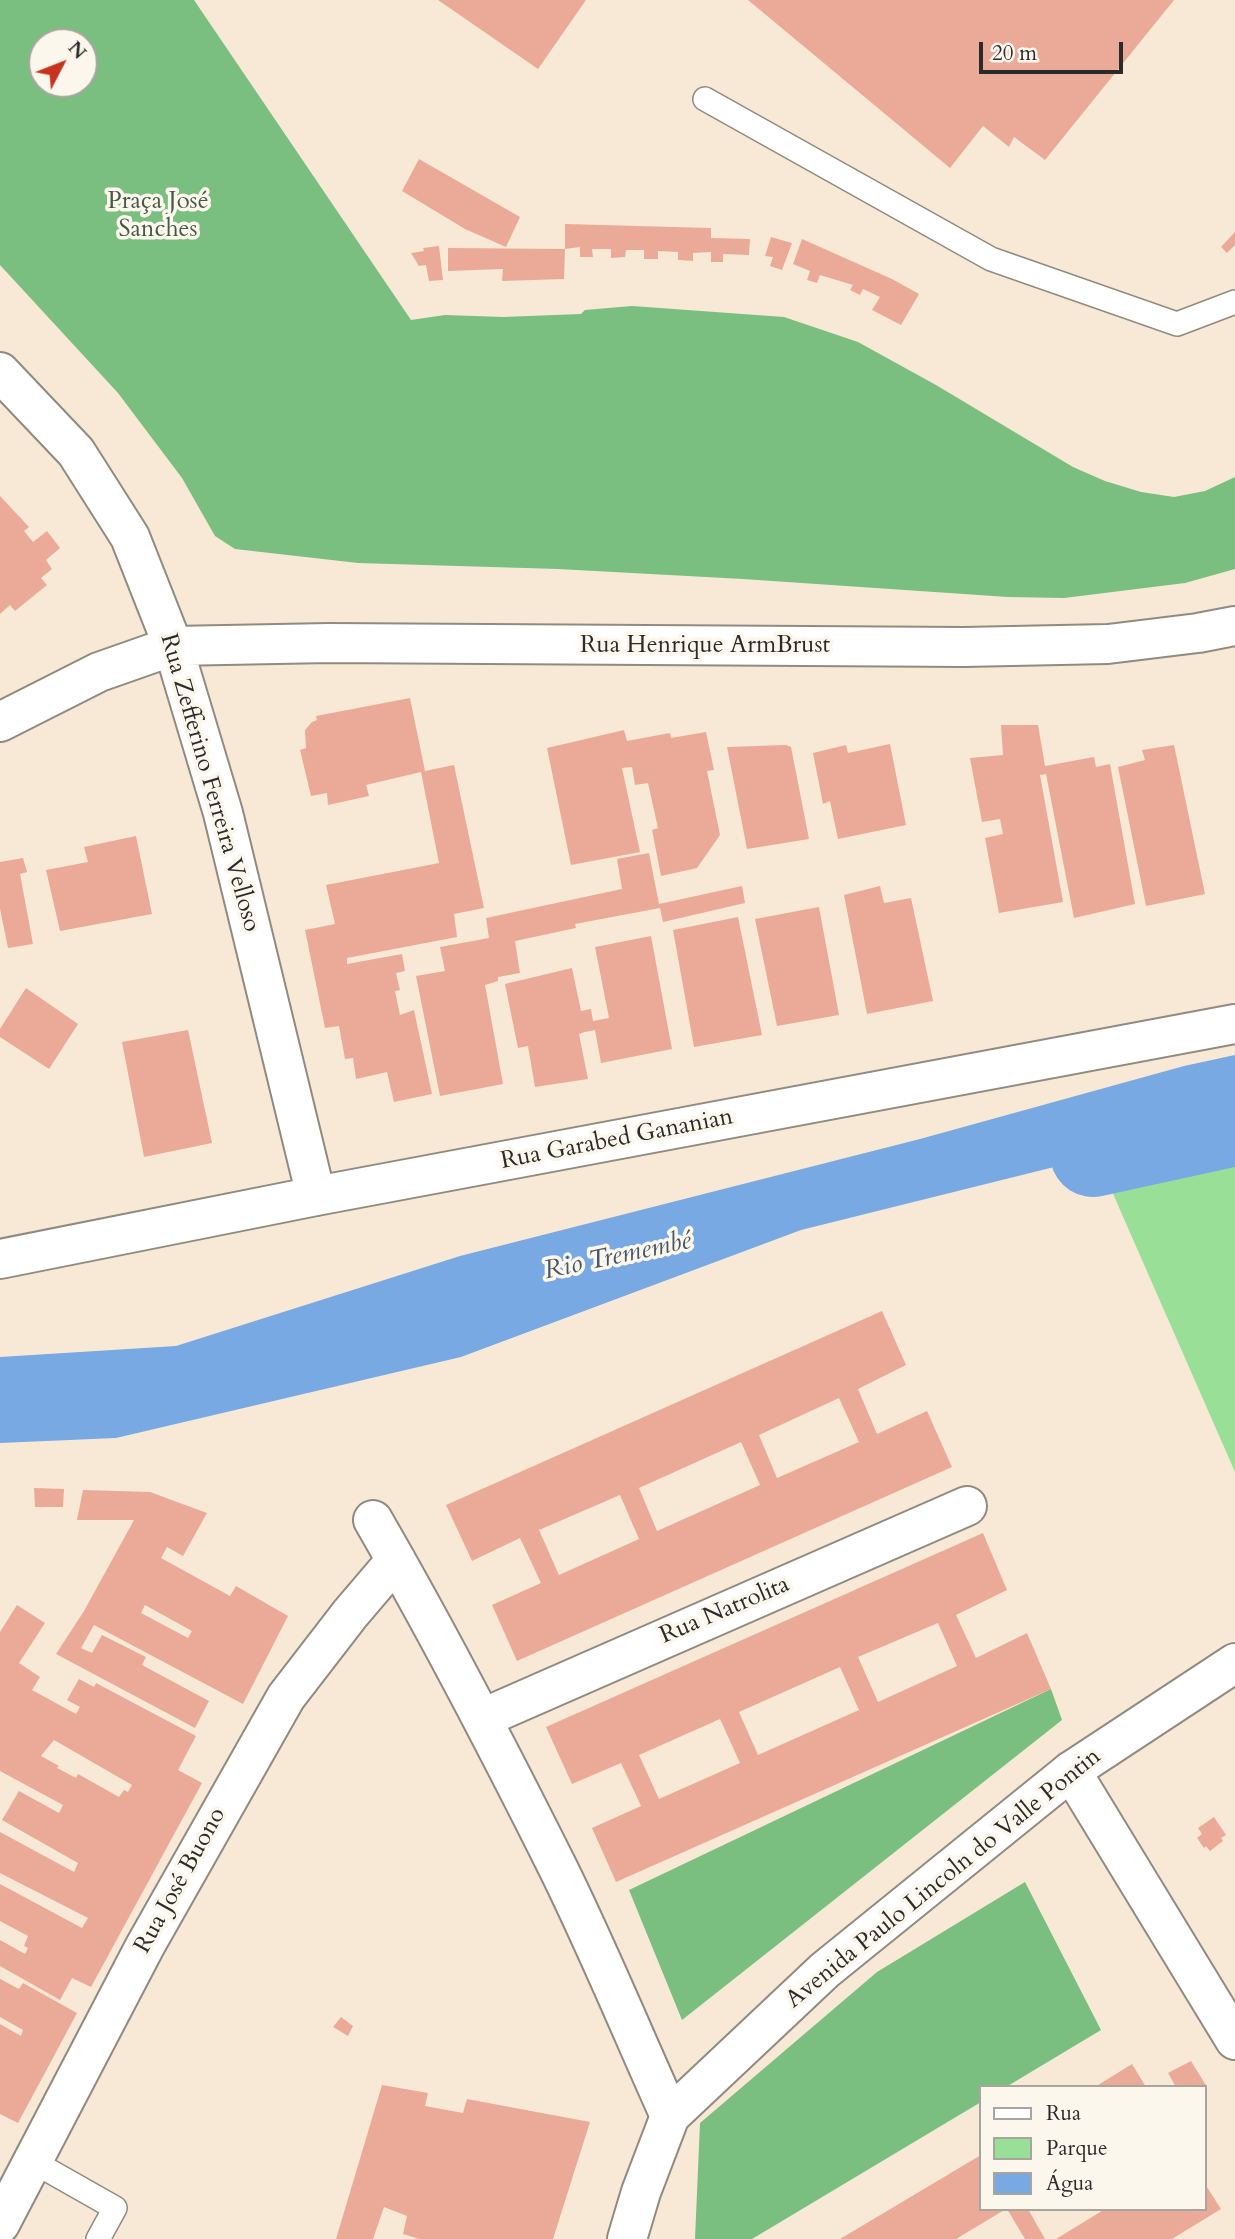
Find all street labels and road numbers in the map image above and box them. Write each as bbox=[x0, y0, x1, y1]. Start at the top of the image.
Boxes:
street label: Rua Zefferino Ferreira Velloso bbox=[153, 631, 265, 935]
street label: Rua Henrique ArmBrust bbox=[580, 632, 830, 660]
street label: Rua Garabed Gananian bbox=[498, 1103, 736, 1177]
street label: Rua Natrolita bbox=[656, 1571, 794, 1651]
street label: Avenida Paulo Lincoln do Valle Pontin bbox=[781, 1743, 1107, 2015]
street label: Rua José Buono bbox=[129, 1803, 233, 1959]

